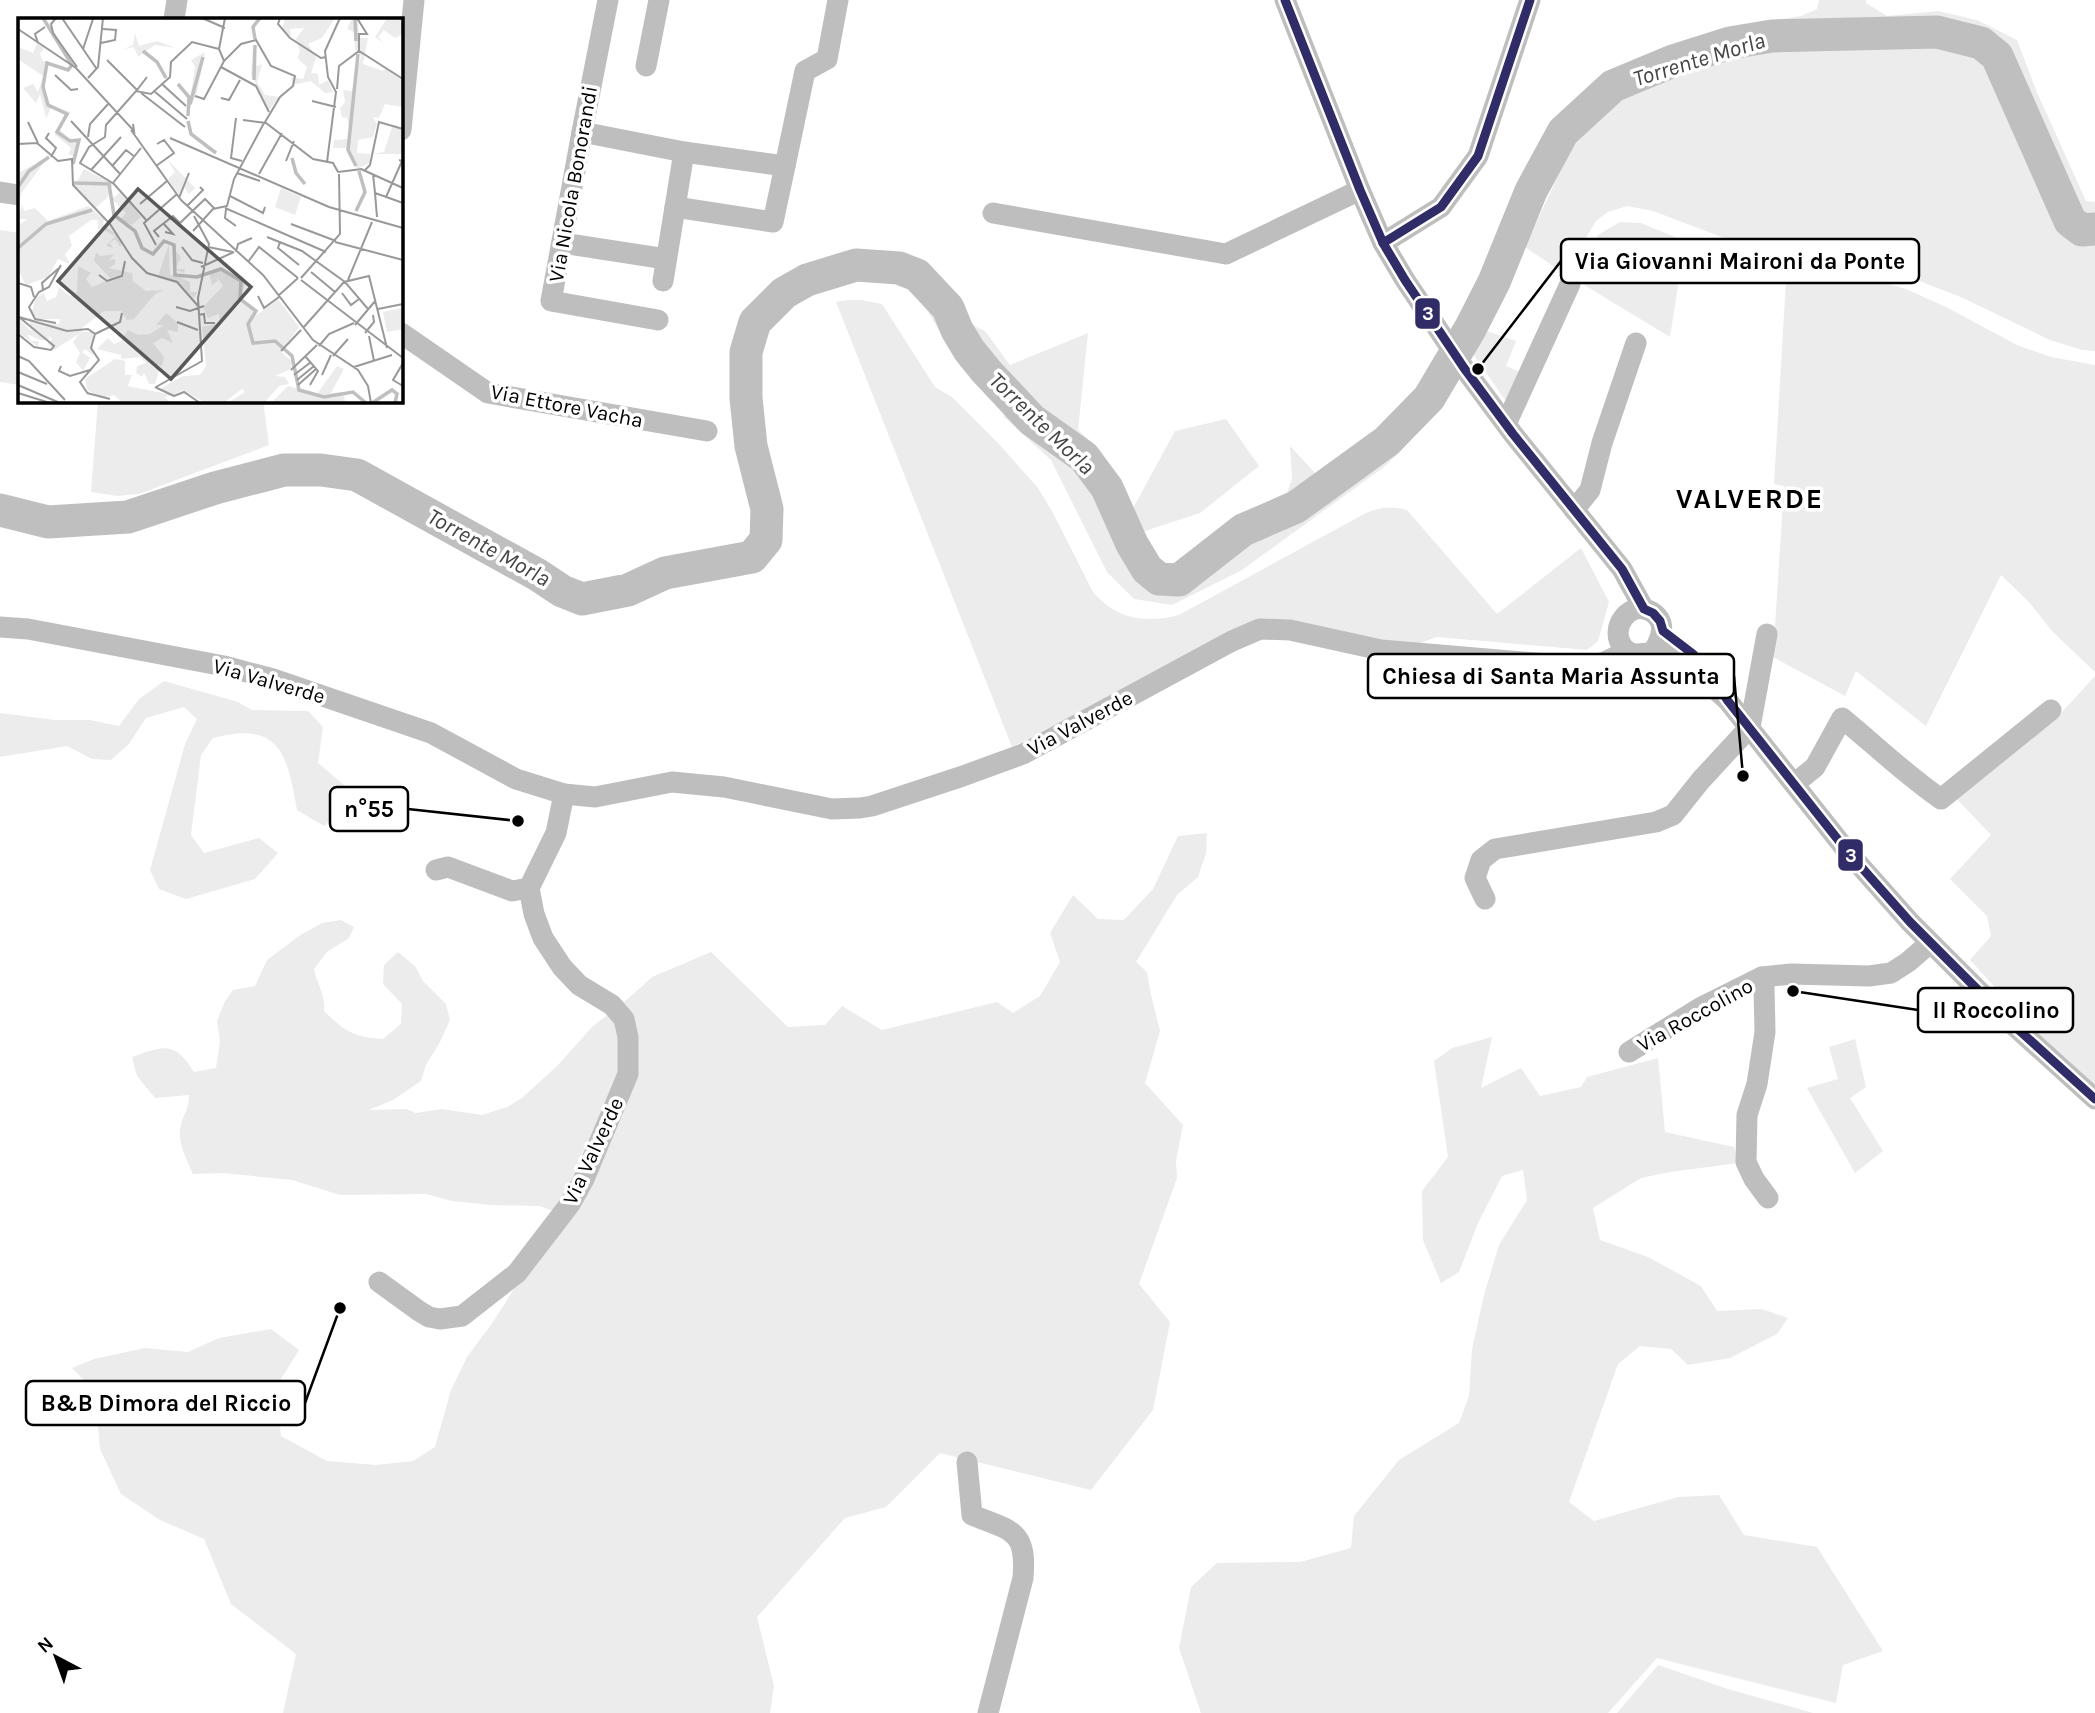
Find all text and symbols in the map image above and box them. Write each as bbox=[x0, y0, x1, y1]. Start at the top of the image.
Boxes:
inset map bbox=[18, 18, 402, 402]
water label: Torrente Morla bbox=[1630, 27, 1768, 92]
street label: Via Nicola Bonorandi bbox=[544, 84, 602, 284]
callout: Via Giovanni Maironi da Ponte bbox=[1561, 239, 1919, 283]
text: Via Giovanni Maironi da Ponte bbox=[1575, 248, 1905, 275]
line badge: 3 bbox=[1414, 297, 1441, 330]
text: 3 bbox=[1422, 303, 1434, 325]
water label: Torrente Morla bbox=[983, 366, 1100, 480]
street label: Via Ettore Vacha bbox=[489, 379, 645, 433]
district label: VALVERDE bbox=[1676, 482, 1824, 515]
water label: Torrente Morla bbox=[423, 503, 555, 592]
street label: Via Valverde bbox=[210, 654, 328, 708]
callout: Chiesa di Santa Maria Assunta bbox=[1368, 654, 1734, 698]
text: Chiesa di Santa Maria Assunta bbox=[1382, 663, 1720, 690]
street label: Via Valverde bbox=[1023, 685, 1137, 761]
callout: n°55 bbox=[330, 787, 408, 831]
text: n°55 bbox=[344, 796, 394, 823]
line badge: 3 bbox=[1837, 838, 1864, 872]
text: 3 bbox=[1845, 845, 1857, 867]
street label: Via Roccolino bbox=[1633, 973, 1757, 1057]
callout: Il Roccolino bbox=[1918, 988, 2073, 1032]
text: Il Roccolino bbox=[1933, 997, 2059, 1024]
street label: Via Valverde bbox=[558, 1094, 628, 1208]
callout: B&B Dimora del Riccio bbox=[26, 1381, 305, 1425]
text: B&B Dimora del Riccio bbox=[41, 1390, 291, 1417]
north arrow bbox=[21, 1622, 91, 1692]
text: N bbox=[33, 1632, 58, 1658]

